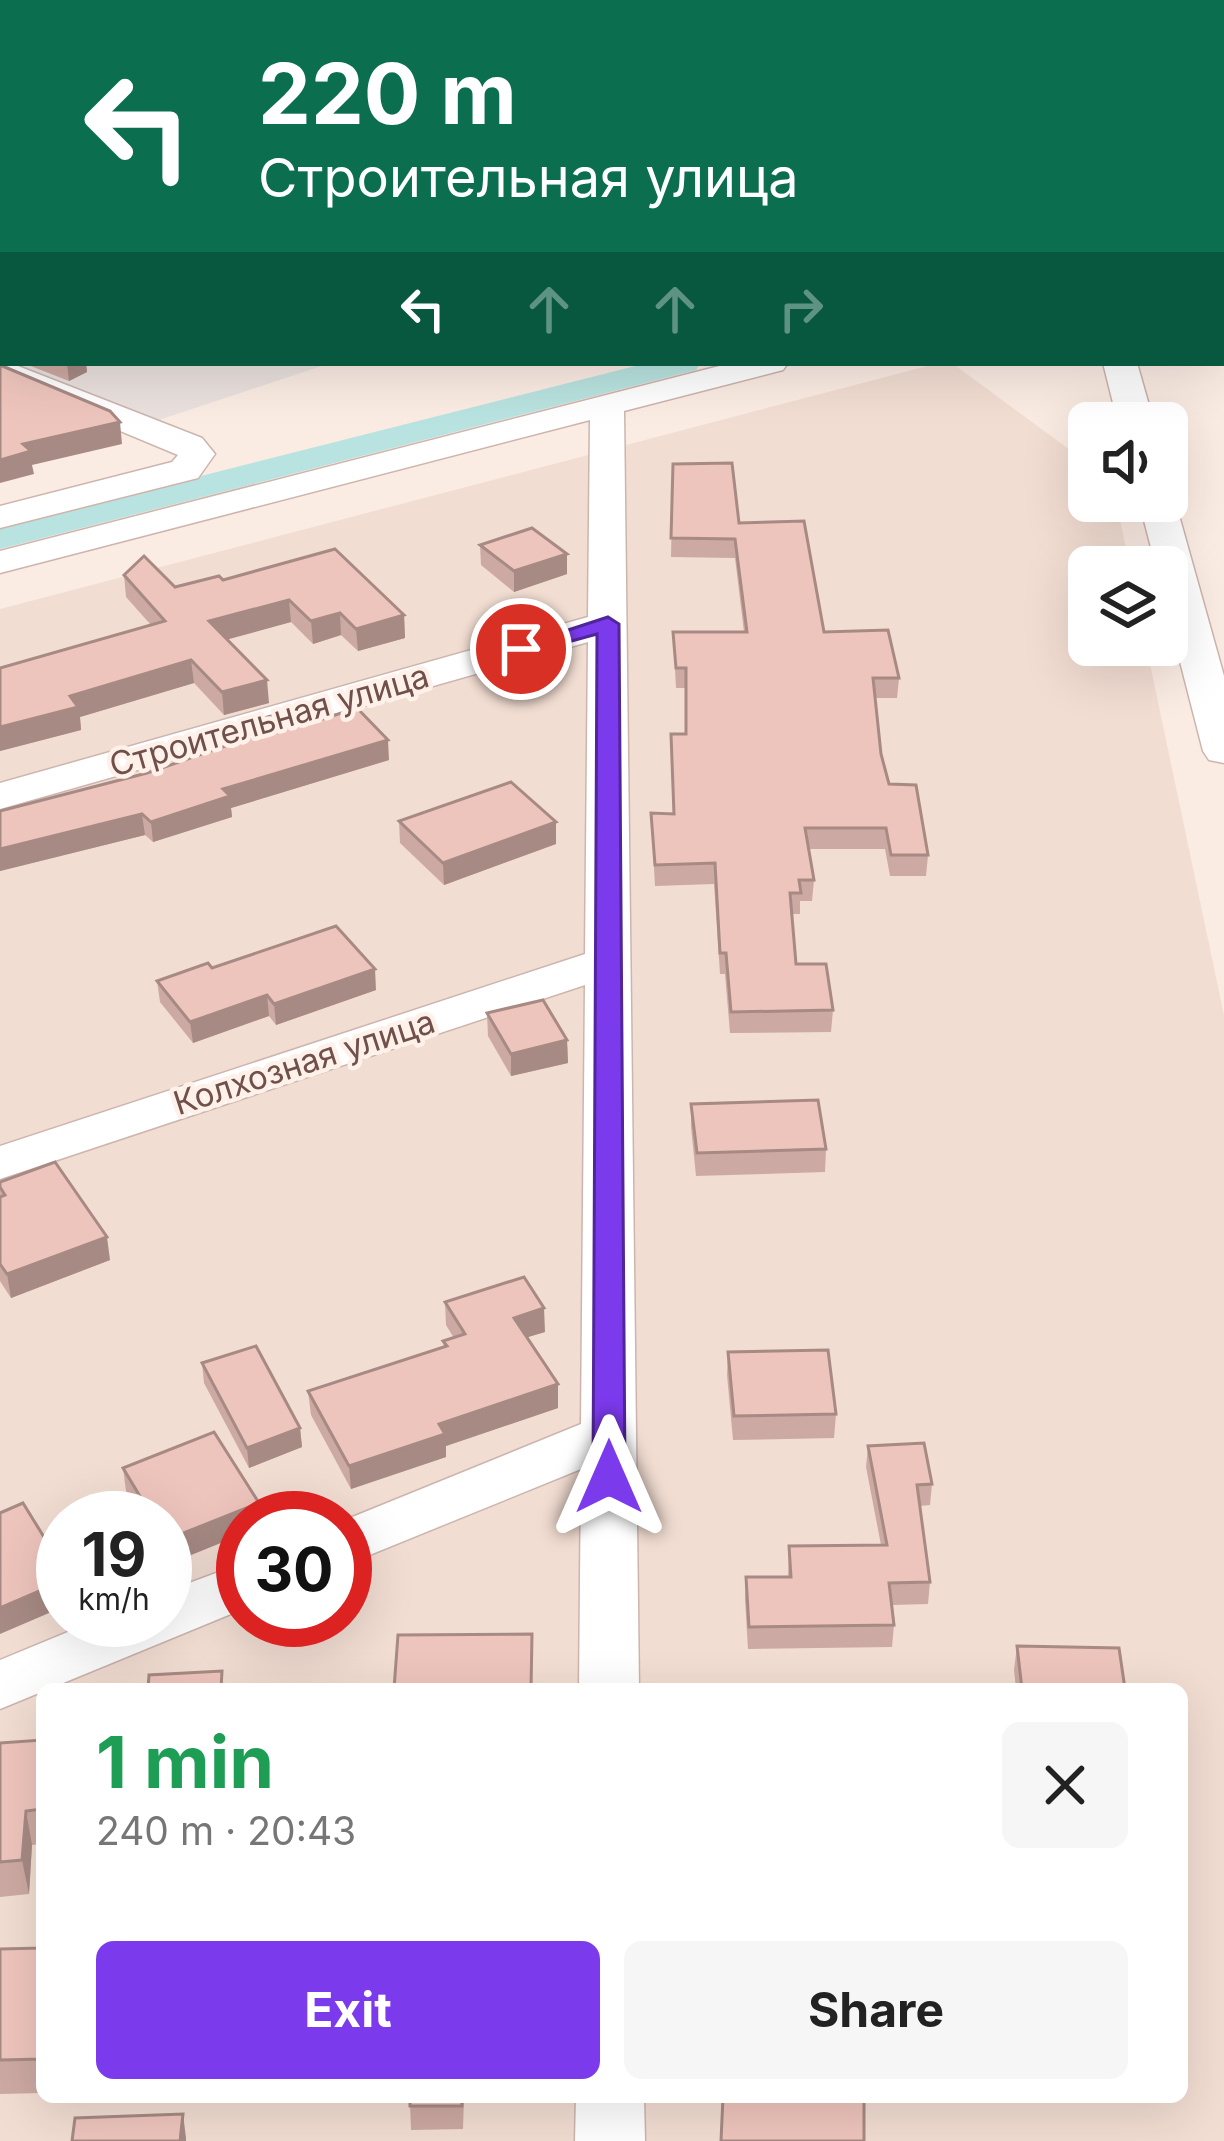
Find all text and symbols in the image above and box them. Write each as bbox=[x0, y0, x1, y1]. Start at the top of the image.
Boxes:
text: 220 m bbox=[258, 43, 517, 144]
icon: left bbox=[60, 48, 216, 204]
text: Строительная улица bbox=[258, 145, 799, 210]
icon: left bbox=[390, 276, 456, 342]
icon: ahead bbox=[516, 276, 582, 342]
icon: ahead bbox=[642, 276, 708, 342]
icon: right bbox=[768, 276, 834, 342]
map controls bbox=[1068, 402, 1188, 666]
button: sound bbox=[1068, 402, 1188, 522]
button: layers bbox=[1068, 546, 1188, 666]
pin bbox=[470, 598, 572, 700]
icon: arrive bbox=[488, 616, 554, 682]
street label: Строительная улица bbox=[105, 655, 433, 785]
street label: Колхозная улица bbox=[168, 1001, 440, 1123]
position arrow bbox=[546, 1414, 672, 1540]
speed limit sign: 30 bbox=[216, 1491, 372, 1647]
text: 19 bbox=[82, 1518, 146, 1590]
text: km/h bbox=[78, 1581, 150, 1617]
text: 1 min bbox=[96, 1718, 274, 1805]
button: close bbox=[1002, 1722, 1128, 1848]
text: 240 m · 20:43 bbox=[96, 1807, 356, 1854]
button: Exit bbox=[96, 1941, 600, 2079]
button: Share bbox=[624, 1941, 1128, 2079]

